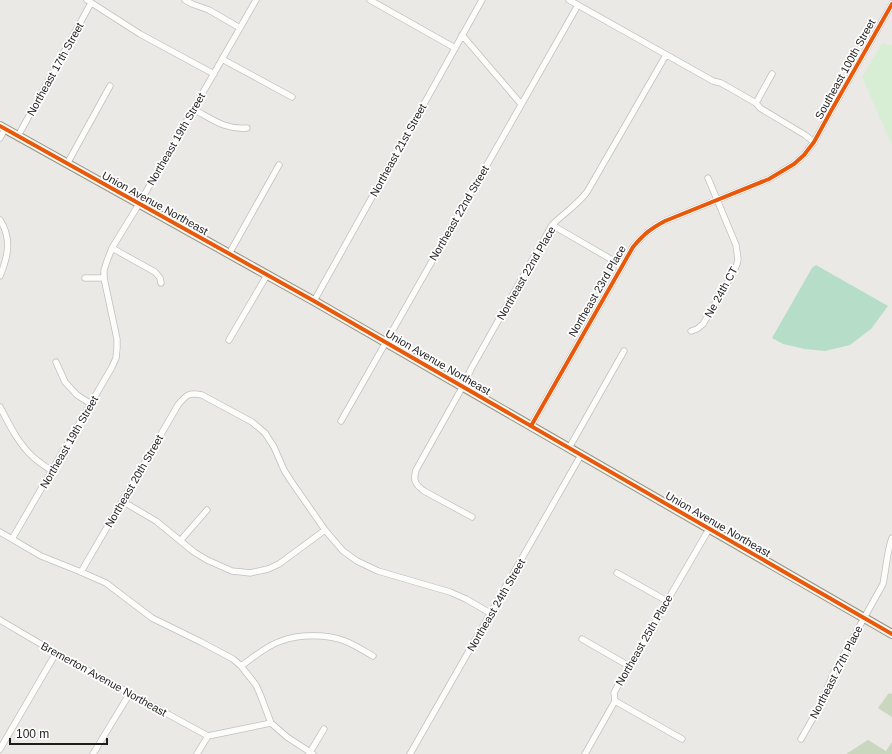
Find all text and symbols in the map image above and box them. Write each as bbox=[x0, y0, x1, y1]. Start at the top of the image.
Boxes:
street label: Southeast 100th Street bbox=[812, 17, 878, 121]
street label: Northeast 17th Street bbox=[24, 20, 86, 118]
street label: Northeast 19th Street bbox=[145, 91, 207, 187]
street label: Northeast 21st Street bbox=[368, 102, 428, 198]
street label: Northeast 22nd Street bbox=[427, 163, 491, 263]
street label: Union Avenue Northeast bbox=[100, 169, 210, 237]
street label: Northeast 22nd Place bbox=[494, 224, 558, 322]
street label: Northeast 23rd Place bbox=[566, 243, 628, 339]
street label: Ne 24th CT bbox=[702, 264, 740, 320]
street label: Union Avenue Northeast bbox=[383, 327, 493, 397]
street label: Northeast 19th Street bbox=[38, 394, 100, 490]
street label: Northeast 20th Street bbox=[103, 433, 165, 529]
street label: Union Avenue Northeast bbox=[663, 489, 773, 559]
street label: Northeast 24th Street bbox=[465, 557, 527, 653]
street label: Northeast 25th Place bbox=[613, 593, 675, 687]
street label: Northeast 27th Place bbox=[807, 624, 865, 720]
street label: Bremerton Avenue Northeast bbox=[39, 639, 169, 719]
scale bar bbox=[10, 720, 107, 746]
text: 100 m bbox=[16, 727, 49, 741]

